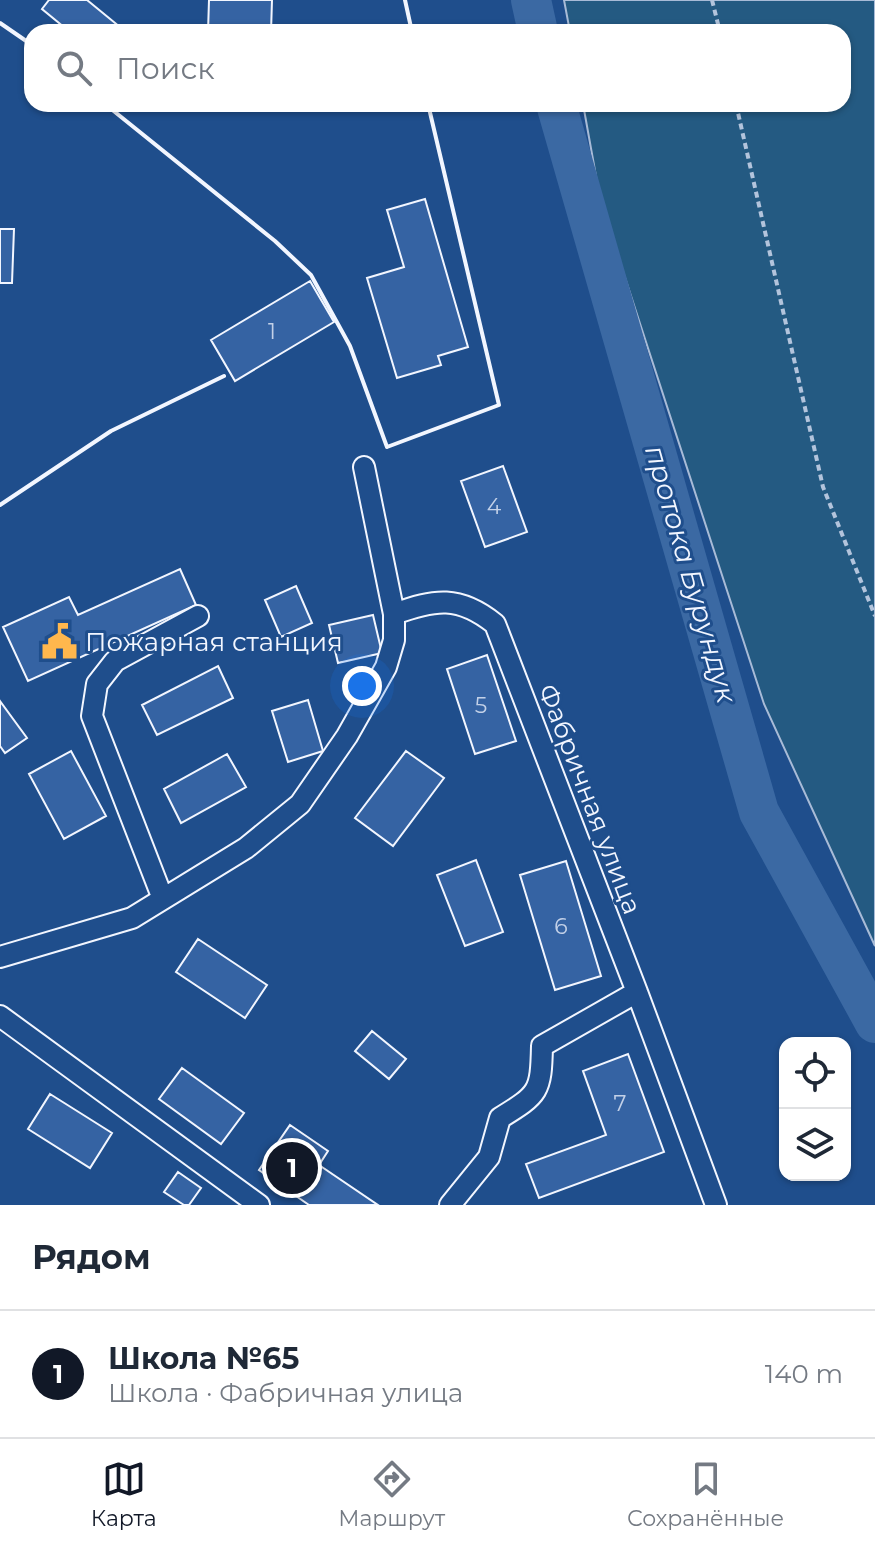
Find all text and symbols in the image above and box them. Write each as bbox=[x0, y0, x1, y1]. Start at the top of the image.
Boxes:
search box bbox=[24, 24, 851, 112]
icon: search bbox=[52, 46, 96, 90]
text: Поиск bbox=[116, 50, 215, 87]
house number: 1 bbox=[268, 318, 276, 345]
water label: протока Бурундук bbox=[638, 441, 745, 708]
house number: 4 bbox=[487, 493, 502, 520]
public building icon: Пожарная станция bbox=[40, 623, 78, 661]
place label: Пожарная станция bbox=[85, 626, 343, 658]
your location bbox=[342, 666, 382, 706]
street label: Фабричная улица bbox=[531, 679, 649, 919]
house number: 5 bbox=[475, 692, 487, 719]
house number: 6 bbox=[554, 913, 568, 940]
map controls bbox=[779, 1037, 851, 1181]
button: locate bbox=[779, 1037, 851, 1109]
house number: 7 bbox=[614, 1090, 627, 1117]
button: layers bbox=[779, 1109, 851, 1181]
pin: 1 bbox=[266, 1138, 318, 1198]
text: Рядом bbox=[32, 1236, 151, 1278]
text: Школа №65 bbox=[108, 1340, 299, 1377]
text: 1 bbox=[53, 1358, 63, 1390]
text: 140 m bbox=[765, 1358, 843, 1390]
text: Школа · Фабричная улица bbox=[108, 1377, 463, 1409]
tab: Карта bbox=[91, 1457, 157, 1532]
tab: Маршрут bbox=[338, 1457, 445, 1532]
tab: Сохранённые bbox=[627, 1457, 784, 1532]

